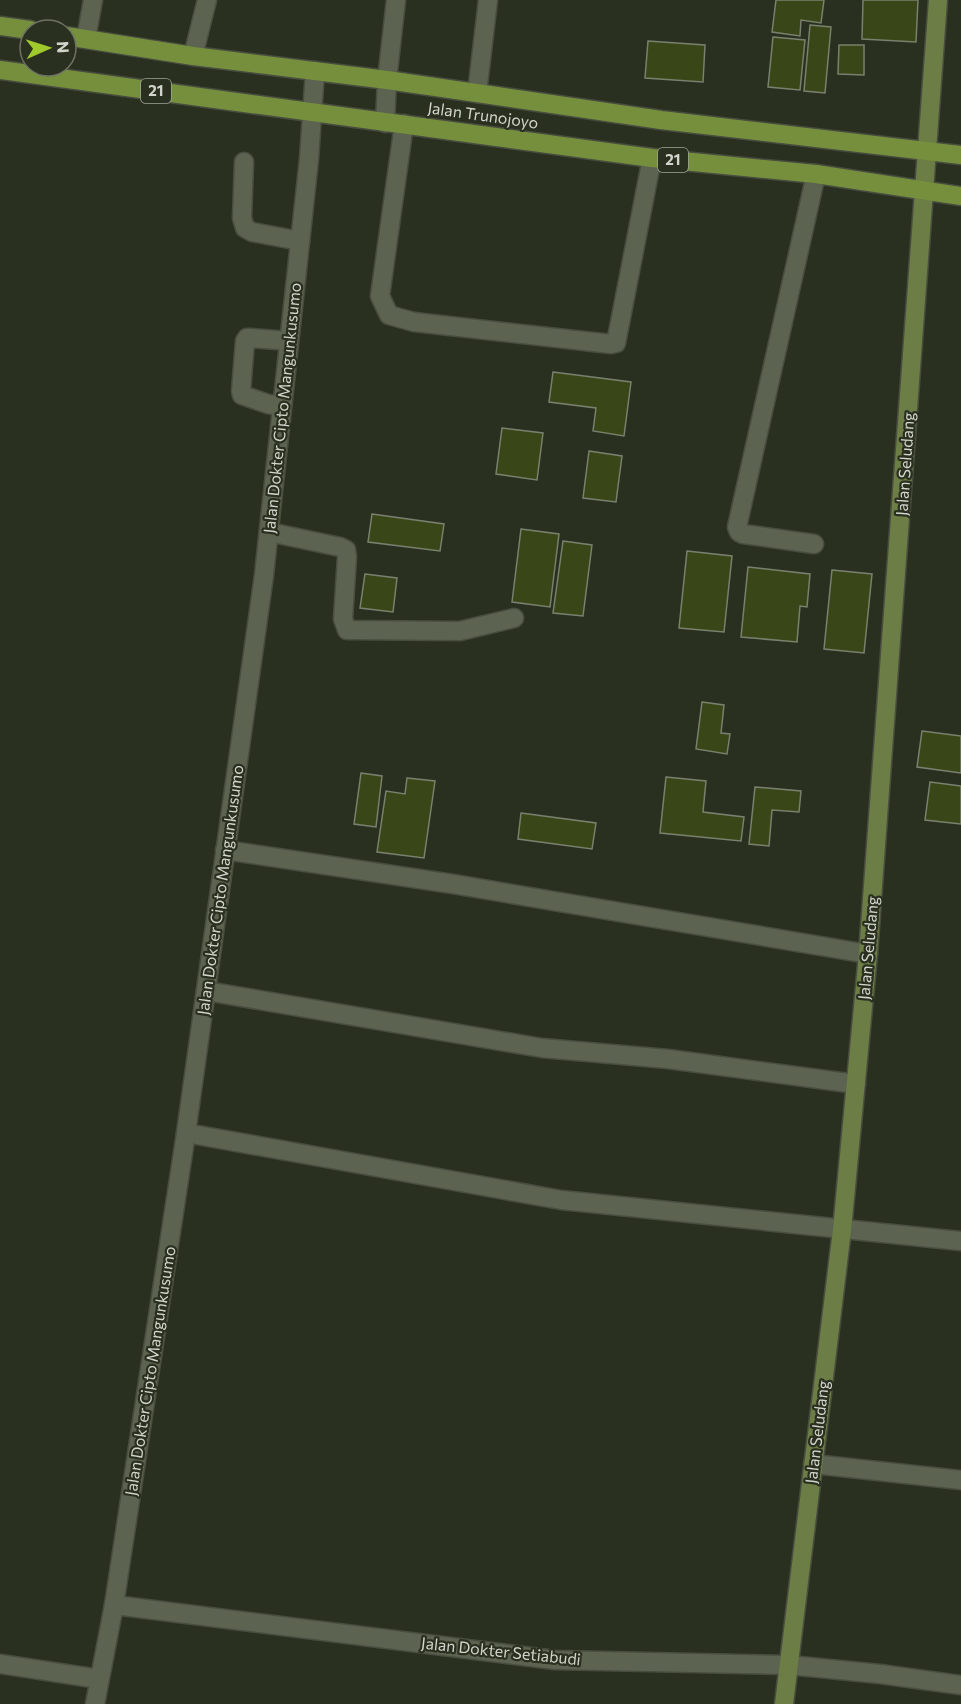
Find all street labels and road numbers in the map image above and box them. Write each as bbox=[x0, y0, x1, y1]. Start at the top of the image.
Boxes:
road number: 21 bbox=[141, 79, 171, 103]
street label: Jalan Trunojoyo bbox=[427, 97, 540, 132]
road number: 21 bbox=[658, 148, 688, 172]
street label: Jalan Dokter Cipto Mangunkusumo bbox=[259, 281, 304, 534]
street label: Jalan Seludang bbox=[891, 411, 918, 516]
street label: Jalan Dokter Cipto Mangunkusumo bbox=[193, 764, 246, 1016]
street label: Jalan Seludang bbox=[854, 895, 882, 1001]
street label: Jalan Dokter Cipto Mangunkusumo bbox=[120, 1245, 179, 1497]
street label: Jalan Seludang bbox=[801, 1379, 832, 1485]
street label: Jalan Dokter Setiabudi bbox=[420, 1633, 582, 1668]

